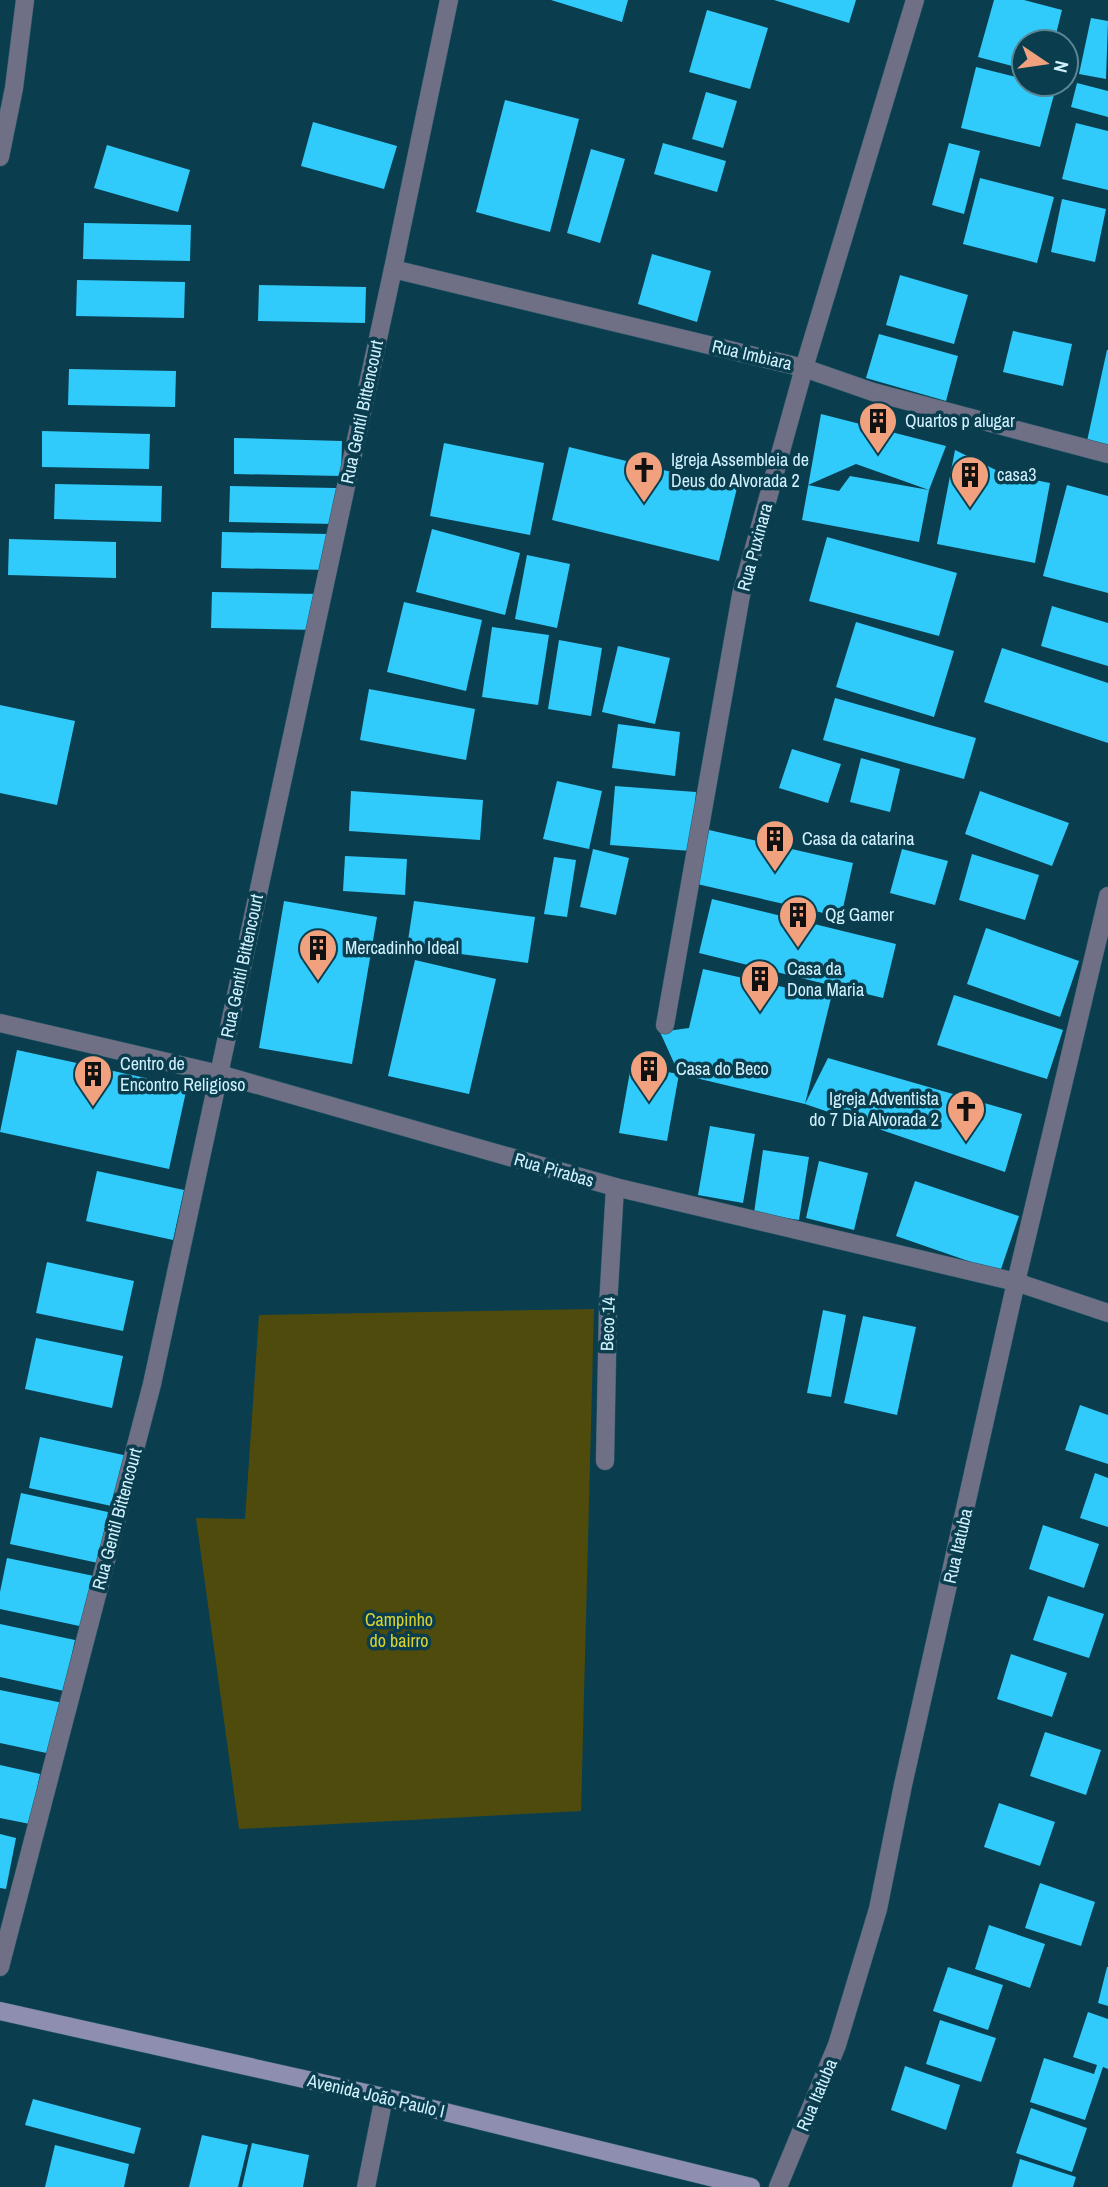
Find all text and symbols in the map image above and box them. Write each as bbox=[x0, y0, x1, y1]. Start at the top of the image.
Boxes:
north arrow bbox=[1010, 28, 1080, 98]
text: N bbox=[1048, 58, 1075, 75]
street label: Rua Imbiara bbox=[710, 333, 794, 376]
street label: Rua Gentil Bittencourt bbox=[334, 338, 389, 486]
building icon: Quartos p alugar bbox=[857, 400, 899, 455]
place label: Quartos p alugar bbox=[905, 408, 1015, 433]
place label: Igreja Assembleia de Deus do Alvorada 2 bbox=[671, 447, 809, 493]
church icon: Igreja Assembleia de Deus do Alvorada 2 bbox=[623, 449, 665, 504]
building icon: casa3 bbox=[949, 454, 991, 509]
place label: casa3 bbox=[997, 462, 1036, 487]
street label: Rua Puxinara bbox=[731, 500, 778, 594]
building icon: Casa da catarina bbox=[754, 818, 796, 873]
place label: Casa da catarina bbox=[802, 826, 914, 851]
street label: Rua Gentil Bittencourt bbox=[214, 892, 269, 1040]
building icon: Qg Gamer bbox=[777, 894, 819, 949]
place label: Qg Gamer bbox=[825, 902, 894, 927]
building icon: Mercadinho Ideal bbox=[297, 927, 339, 982]
place label: Mercadinho Ideal bbox=[345, 935, 459, 960]
place label: Casa da Dona Maria bbox=[787, 956, 864, 1002]
building icon: Casa da Dona Maria bbox=[739, 958, 781, 1013]
building icon: Casa do Beco bbox=[628, 1048, 670, 1103]
place label: Centro de Encontro Religioso bbox=[120, 1051, 246, 1097]
building icon: Centro de Encontro Religioso bbox=[72, 1053, 114, 1108]
place label: Casa do Beco bbox=[676, 1056, 769, 1081]
place label: Igreja Adventista do 7 Dia Alvorada 2 bbox=[809, 1086, 939, 1132]
church icon: Igreja Adventista do 7 Dia Alvorada 2 bbox=[945, 1088, 987, 1143]
street label: Rua Pirabas bbox=[511, 1146, 597, 1193]
street label: Beco 14 bbox=[594, 1296, 621, 1351]
street label: Rua Gentil Bittencourt bbox=[86, 1445, 147, 1593]
street label: Rua Itatuba bbox=[937, 1506, 978, 1586]
park label: Campinho do bairro bbox=[365, 1607, 433, 1653]
street label: Rua Itatuba bbox=[790, 2055, 843, 2135]
street label: Avenida João Paulo I bbox=[304, 2067, 447, 2123]

